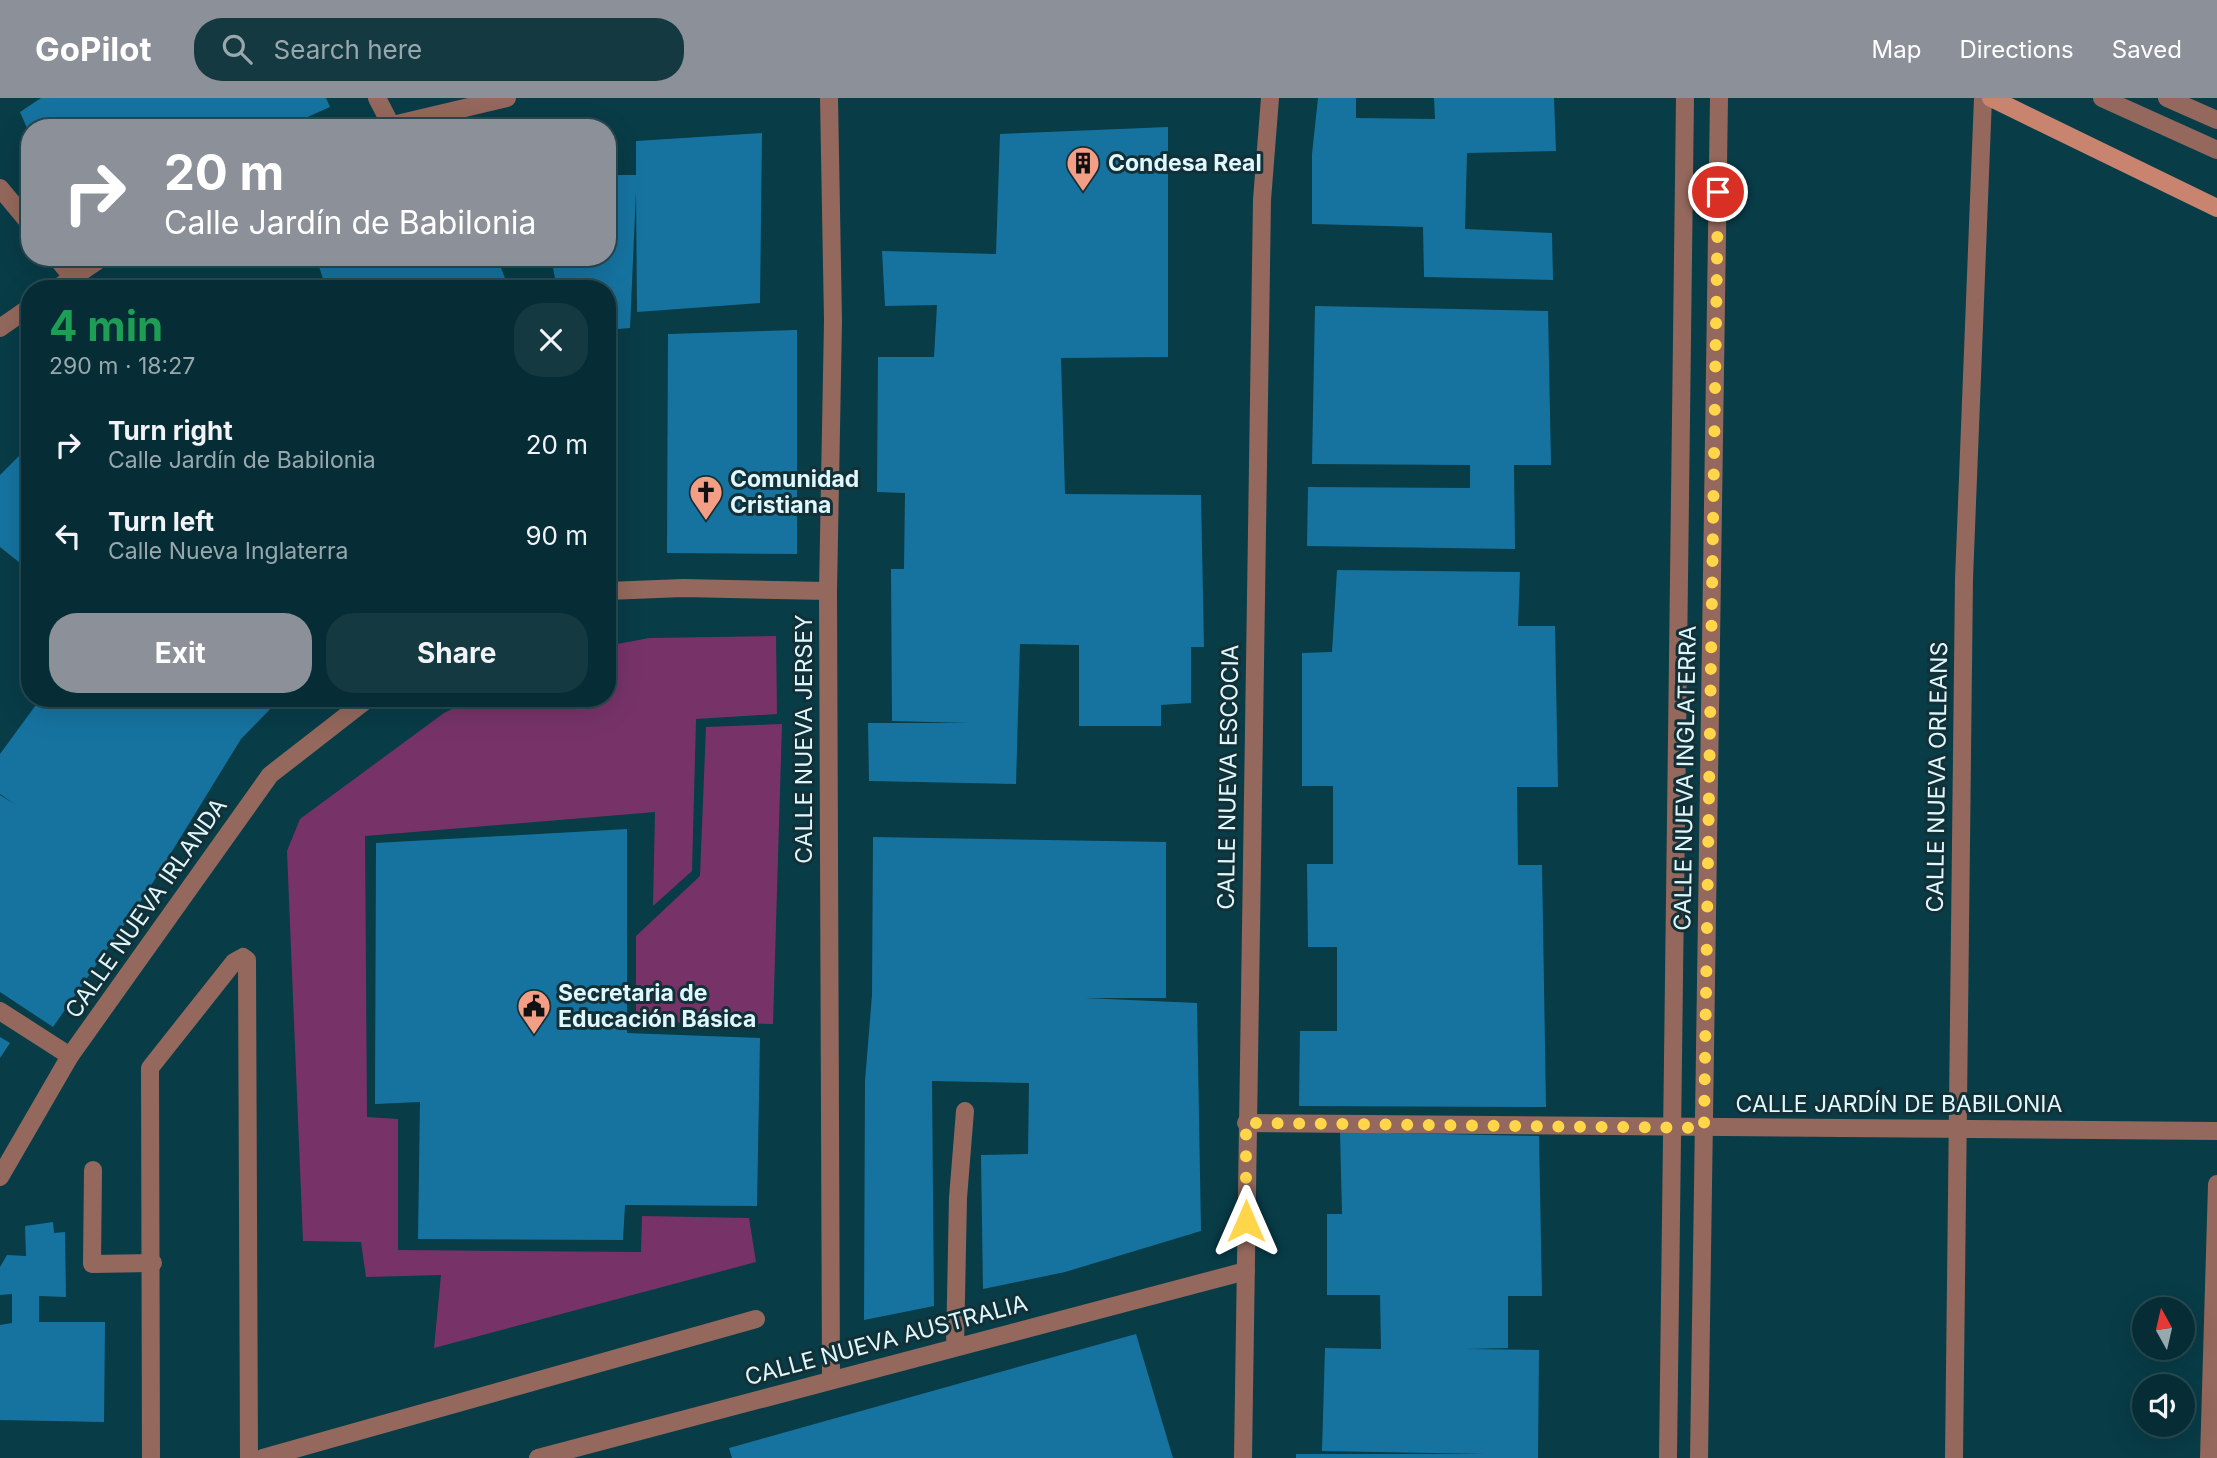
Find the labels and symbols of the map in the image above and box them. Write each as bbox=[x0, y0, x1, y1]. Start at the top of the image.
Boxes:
building icon: Condesa Real bbox=[1064, 144, 1102, 193]
place label: Condesa Real bbox=[1108, 149, 1262, 177]
pin bbox=[1688, 162, 1748, 222]
place label: Comunidad Cristiana bbox=[730, 465, 859, 519]
church icon: Comunidad Cristiana bbox=[687, 473, 725, 522]
street label: CALLE NUEVA JERSEY bbox=[790, 614, 818, 864]
street label: CALLE NUEVA INGLATERRA bbox=[1668, 625, 1702, 931]
street label: CALLE NUEVA ORLEANS bbox=[1921, 641, 1953, 913]
street label: CALLE NUEVA ESCOCIA bbox=[1212, 644, 1244, 910]
street label: CALLE NUEVA IRLANDA bbox=[59, 792, 233, 1023]
place label: Secretaria de Educación Básica bbox=[558, 979, 756, 1033]
public building icon: Secretaria de Educación Básica bbox=[515, 987, 553, 1036]
street label: CALLE JARDÍN DE BABILONIA bbox=[1736, 1090, 2063, 1118]
position arrow bbox=[1209, 1184, 1283, 1258]
street label: CALLE NUEVA AUSTRALIA bbox=[742, 1289, 1030, 1391]
north arrow bbox=[2132, 1297, 2194, 1360]

